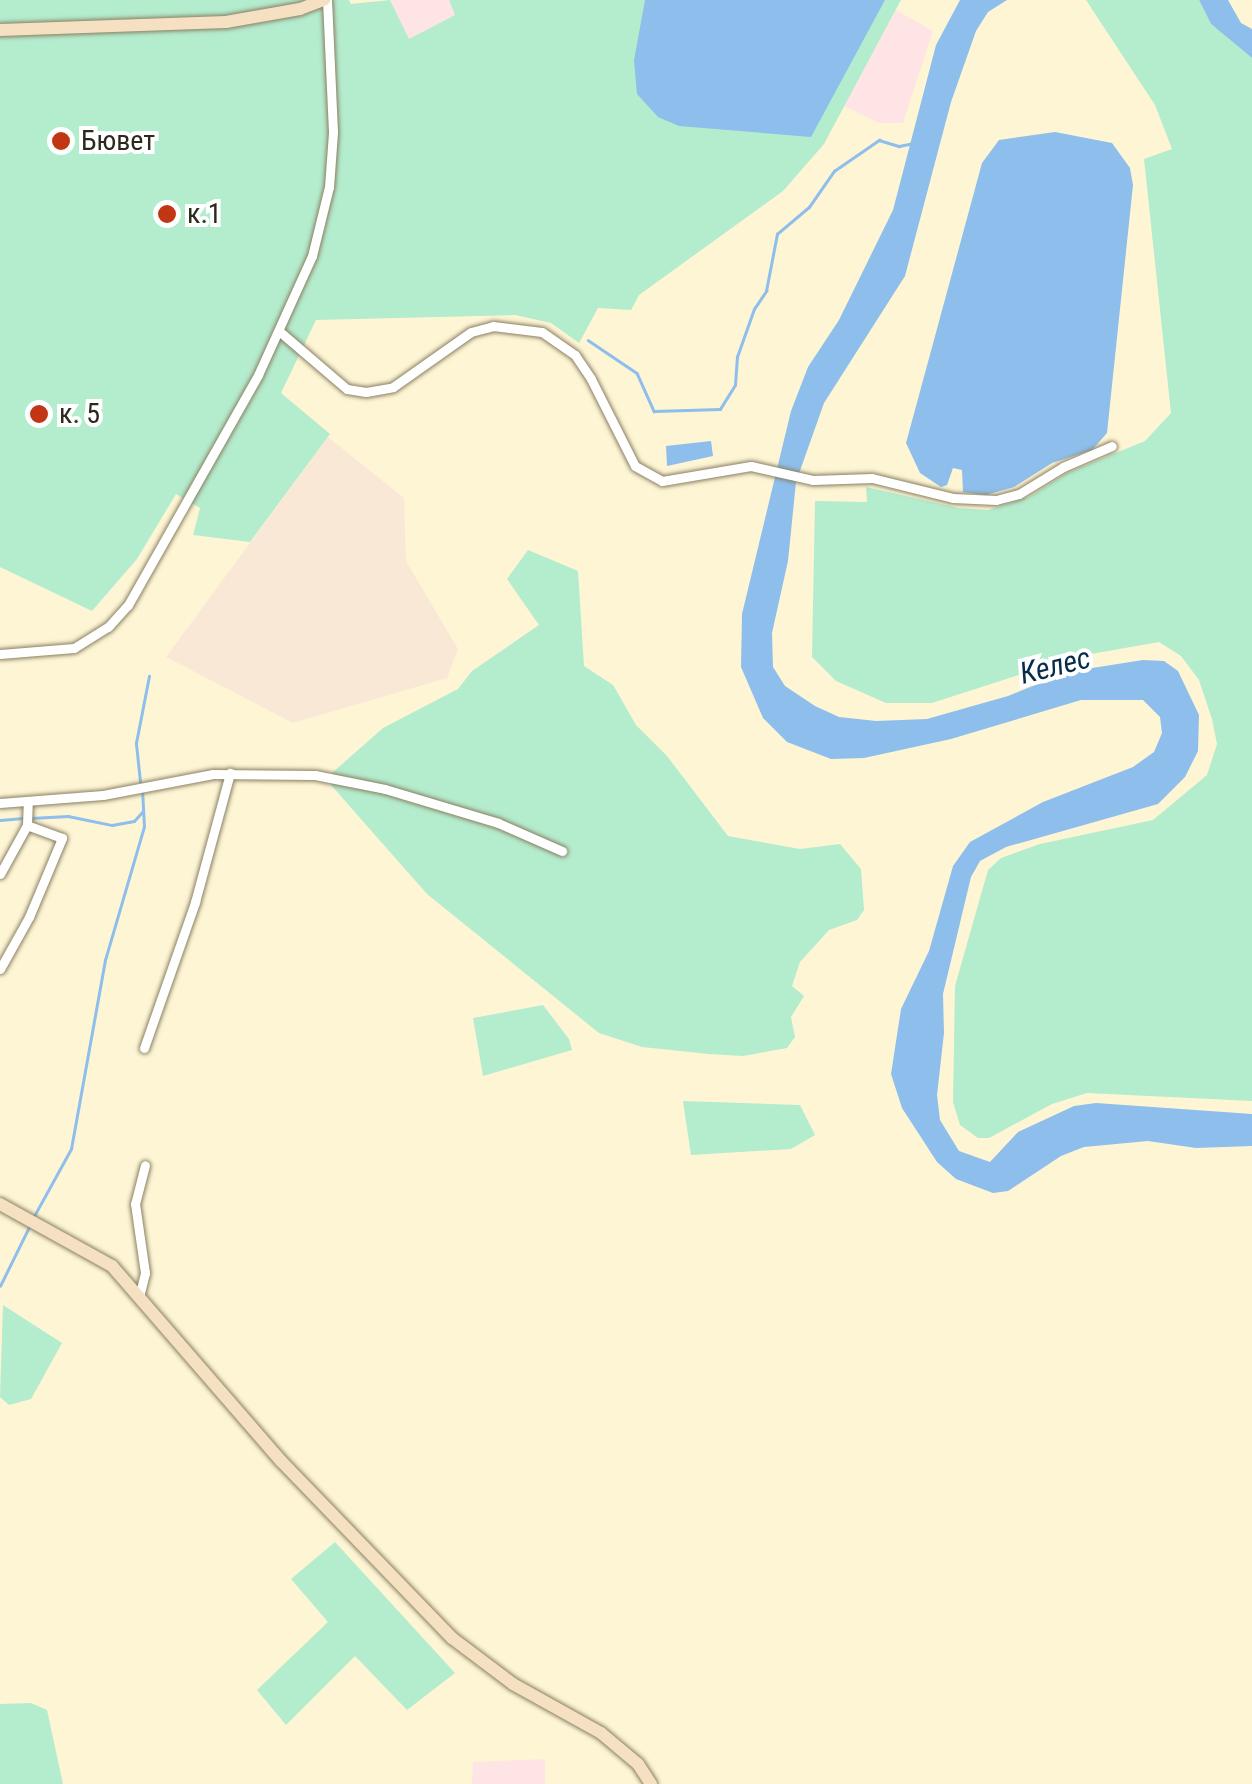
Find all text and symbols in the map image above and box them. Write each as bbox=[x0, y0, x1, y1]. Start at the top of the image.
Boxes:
place label: Бювет bbox=[81, 124, 155, 158]
marker: Бювет bbox=[50, 130, 72, 152]
place label: к.1 bbox=[187, 197, 222, 231]
marker: к.1 bbox=[156, 203, 178, 225]
place label: к. 5 bbox=[59, 397, 100, 431]
marker: к. 5 bbox=[28, 403, 50, 425]
water label: Келес bbox=[1016, 640, 1094, 692]

